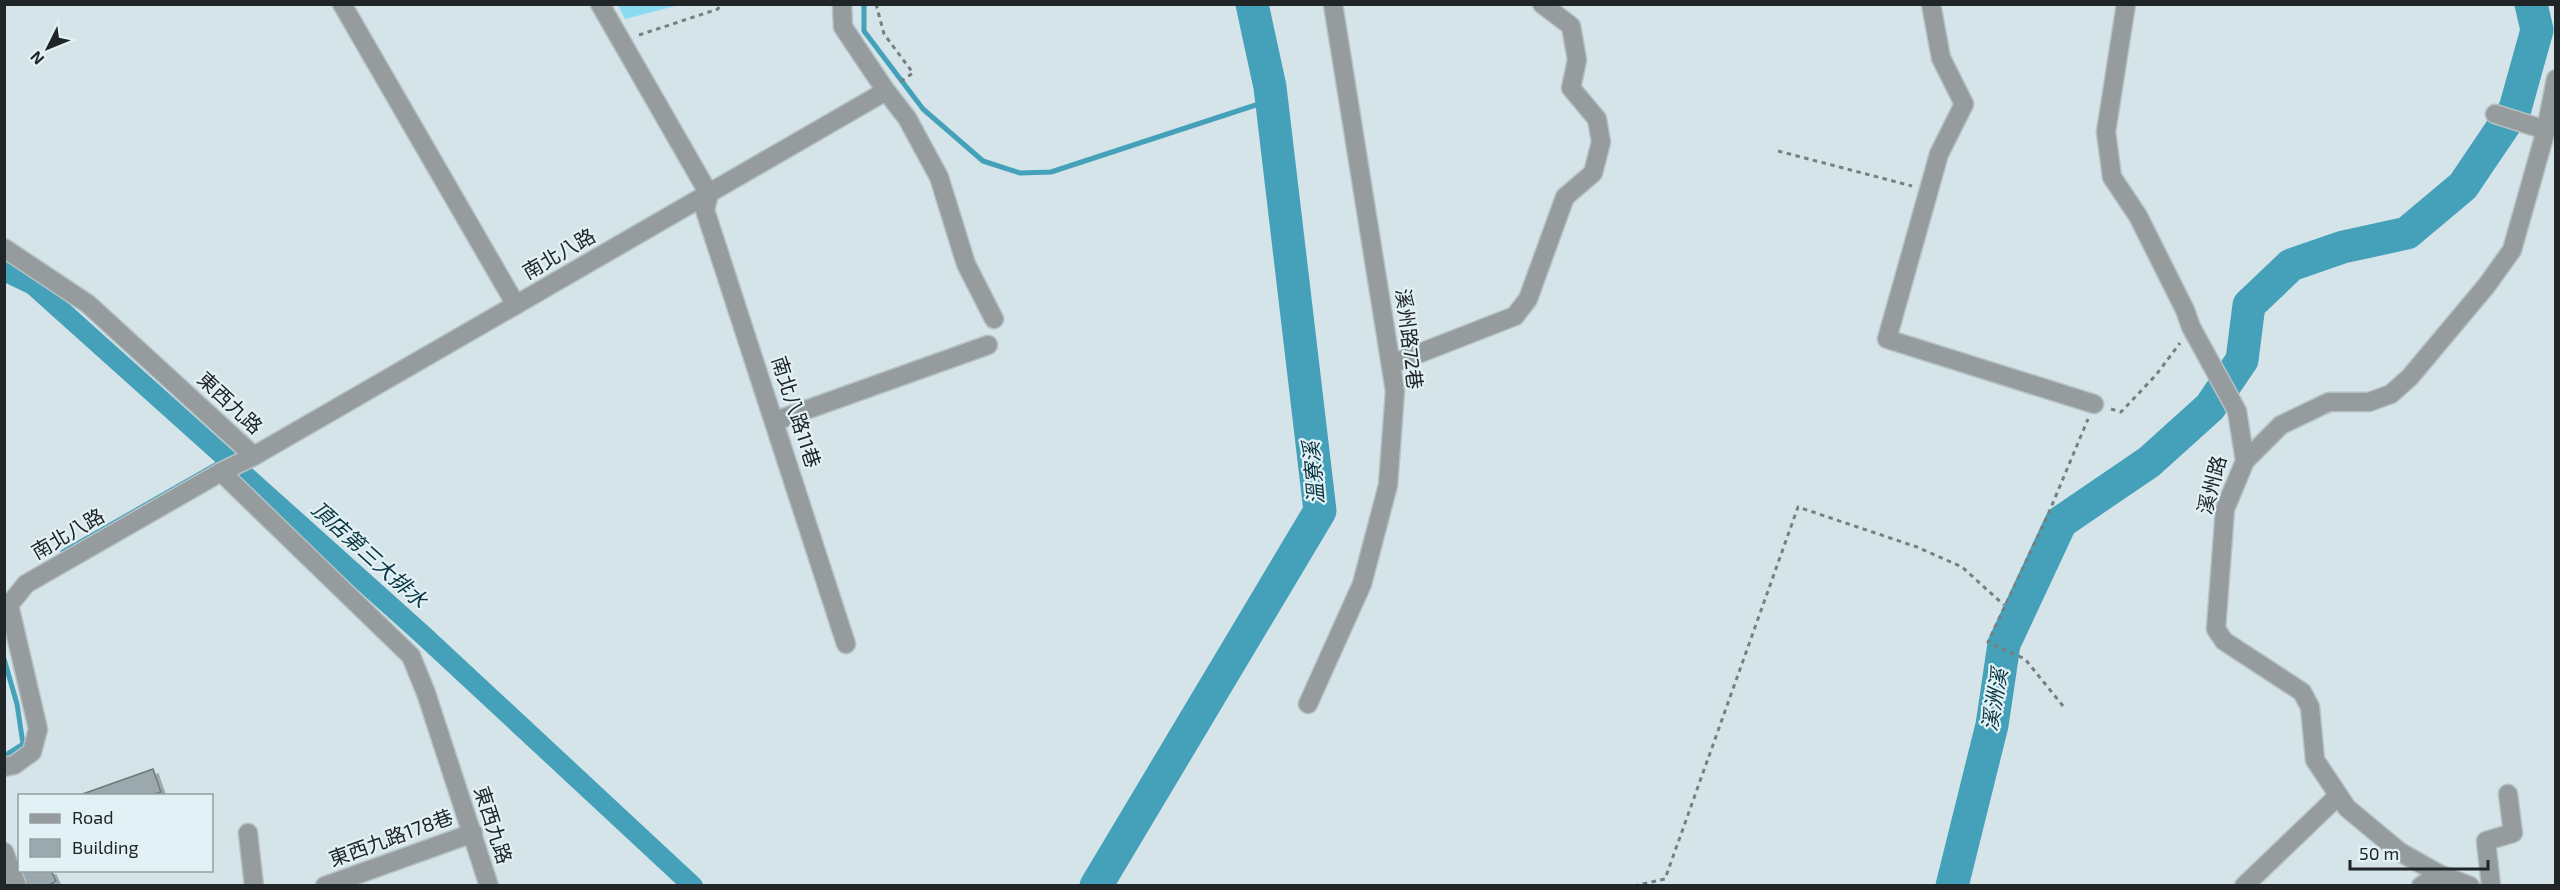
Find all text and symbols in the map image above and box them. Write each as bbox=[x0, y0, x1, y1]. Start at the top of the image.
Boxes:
north arrow bbox=[18, 18, 78, 78]
text: N bbox=[26, 48, 48, 69]
street label: 南北八路 bbox=[518, 223, 599, 284]
street label: 溪州路72巷 bbox=[1392, 287, 1428, 391]
street label: 南北八路11巷 bbox=[768, 353, 826, 471]
street label: 東西九路 bbox=[193, 366, 268, 438]
water label: 溫寮溪 bbox=[1297, 438, 1328, 506]
street label: 溪州路 bbox=[2192, 453, 2230, 517]
water label: 頂店第三大排水 bbox=[307, 495, 434, 613]
street label: 南北八路 bbox=[27, 503, 108, 564]
water label: 溪洲溪 bbox=[1976, 664, 2012, 733]
street label: 東西九路 bbox=[470, 783, 518, 866]
legend bbox=[18, 794, 213, 872]
street label: 東西九路178巷 bbox=[325, 803, 456, 871]
text: Road bbox=[72, 806, 113, 828]
scale bar bbox=[2350, 833, 2488, 871]
text: Building bbox=[72, 836, 139, 858]
text: 50 m bbox=[2359, 842, 2399, 864]

